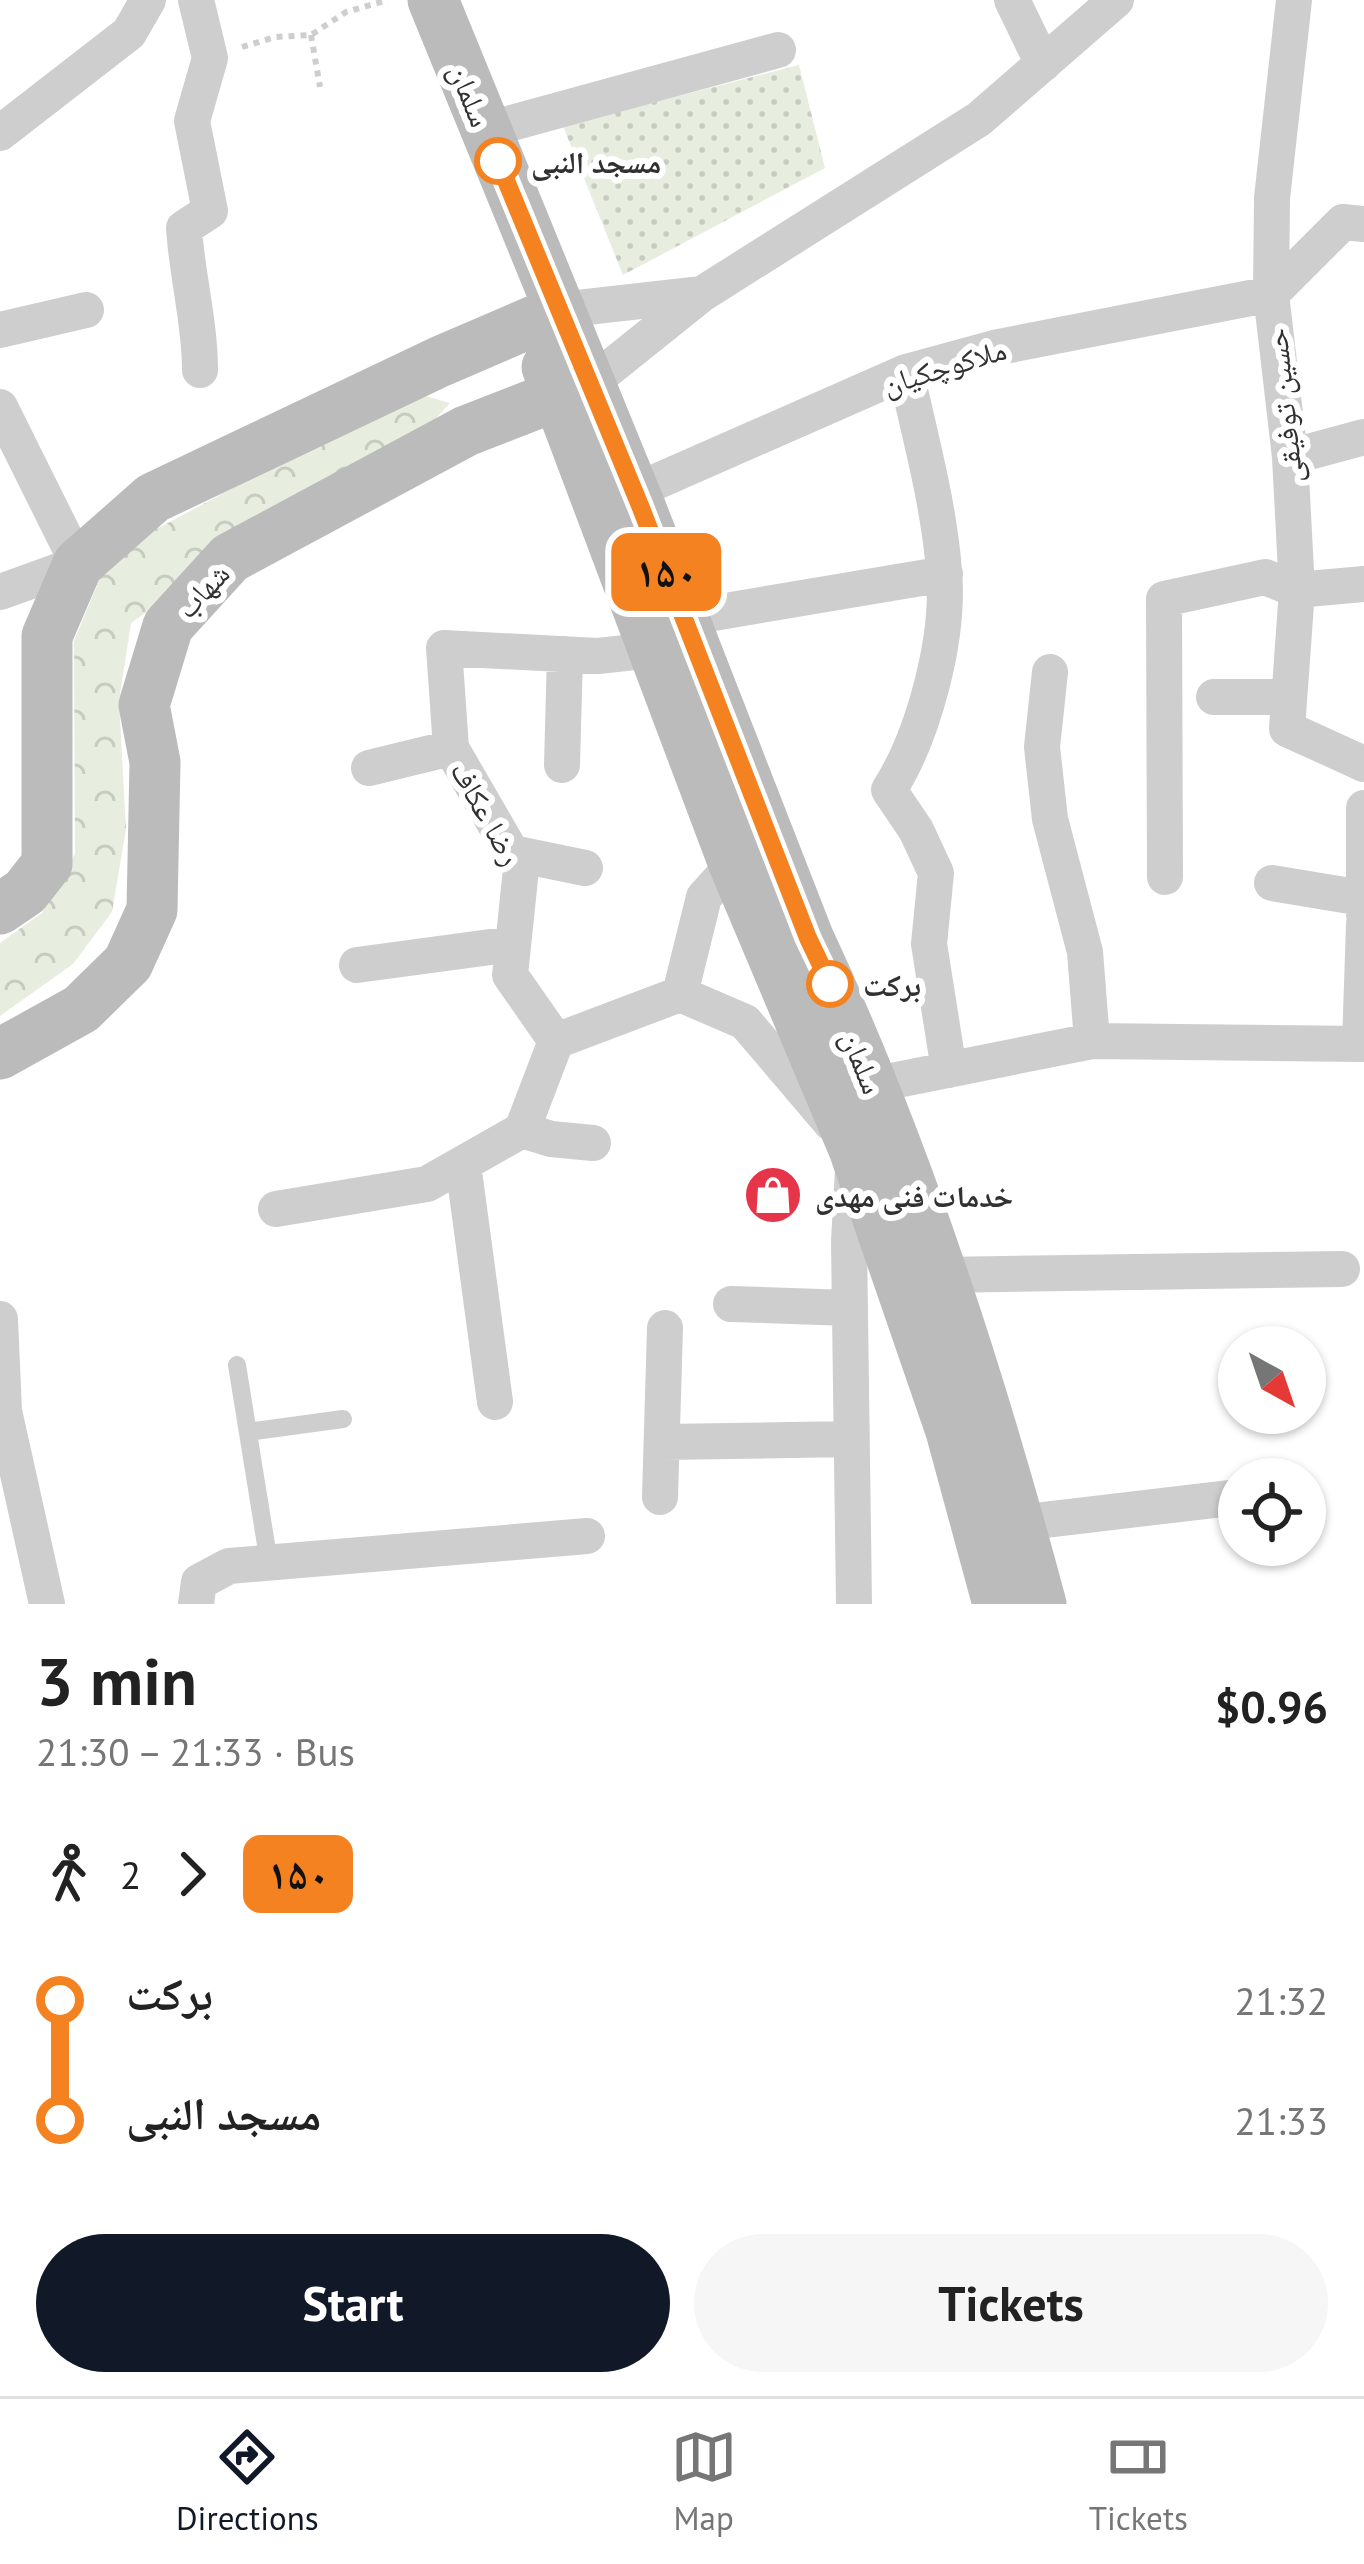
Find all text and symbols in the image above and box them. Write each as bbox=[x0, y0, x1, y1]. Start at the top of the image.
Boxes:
street label: سلمان bbox=[441, 58, 501, 132]
marker: مسجد النبی bbox=[476, 139, 520, 183]
place label: مسجد النبی bbox=[531, 142, 661, 181]
street label: حسین توفیقی bbox=[1255, 327, 1311, 485]
street label: ملاکوچکیان bbox=[877, 329, 1011, 403]
line badge: ۱۵۰ bbox=[597, 533, 735, 611]
text: ۱۵۰ bbox=[635, 544, 697, 599]
street label: شهاب bbox=[167, 554, 237, 626]
street label: رضا عکاف bbox=[443, 754, 531, 872]
marker: برکت bbox=[808, 962, 852, 1006]
place label: برکت bbox=[863, 965, 921, 1004]
street label: سلمان bbox=[833, 1025, 893, 1099]
shop icon: خدمات فنی مهدی bbox=[742, 1164, 804, 1226]
place label: خدمات فنی مهدی bbox=[815, 1176, 1013, 1215]
north arrow bbox=[1218, 1326, 1326, 1434]
map controls bbox=[1218, 1326, 1326, 1566]
button: locate bbox=[1218, 1458, 1326, 1566]
text: 3 min bbox=[36, 1638, 197, 1723]
text: $0.96 bbox=[1215, 1677, 1328, 1735]
text: 21:30 – 21:33 · Bus bbox=[36, 1726, 355, 1777]
icon: walk bbox=[36, 1841, 102, 1907]
icon: forward bbox=[159, 1841, 225, 1907]
text: ۱۵۰ bbox=[267, 1846, 329, 1901]
text: 2 bbox=[120, 1849, 141, 1900]
text: برکت bbox=[126, 1964, 213, 2022]
text: 21:32 bbox=[1234, 1975, 1328, 2026]
text: مسجد النبی bbox=[126, 2084, 321, 2142]
text: 21:33 bbox=[1234, 2095, 1328, 2146]
button: Start bbox=[36, 2234, 670, 2372]
button: Tickets bbox=[694, 2234, 1328, 2372]
tab: Directions bbox=[176, 2424, 319, 2539]
tab: Map bbox=[671, 2424, 737, 2539]
tab: Tickets bbox=[1089, 2424, 1188, 2539]

